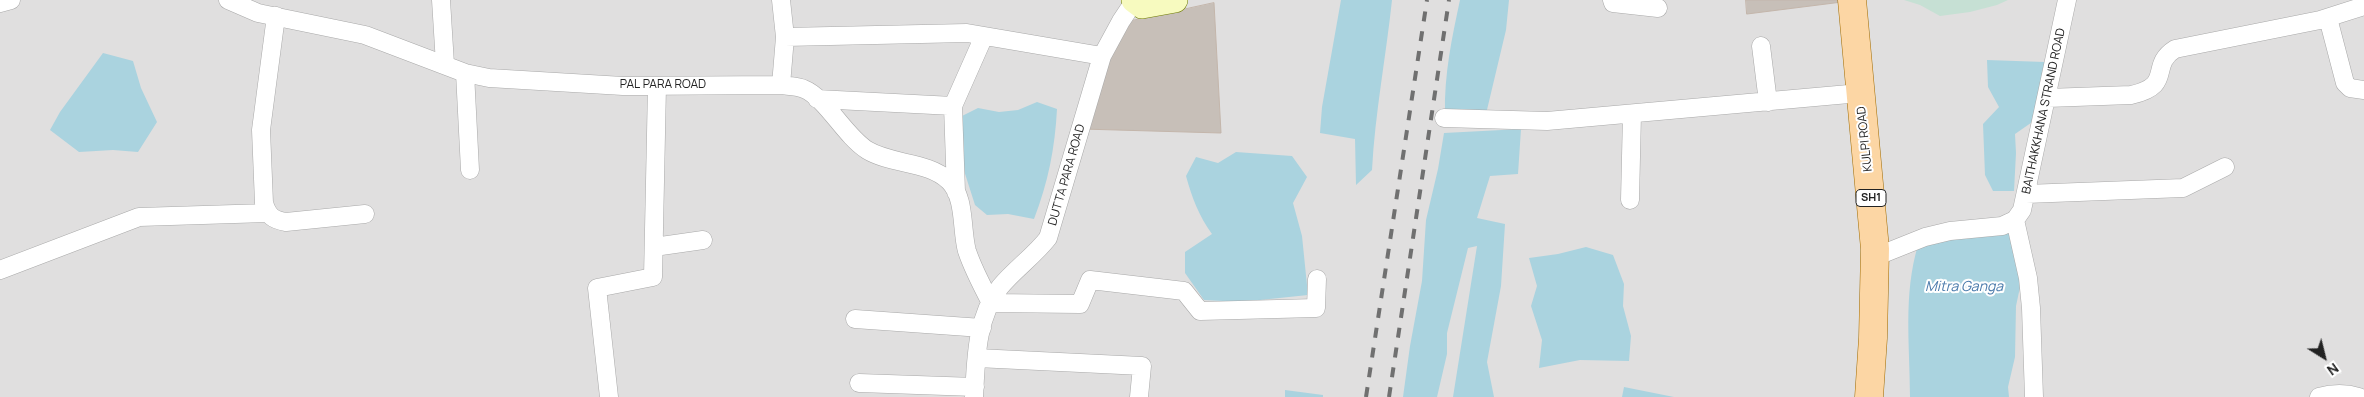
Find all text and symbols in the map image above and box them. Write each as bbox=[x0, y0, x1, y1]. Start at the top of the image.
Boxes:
street label: BAITHAKKHANA STRAND ROAD bbox=[2019, 27, 2069, 195]
street label: PAL PARA ROAD bbox=[620, 78, 706, 92]
street label: KULPI ROAD bbox=[1854, 106, 1876, 172]
street label: DUTTA PARA ROAD bbox=[1046, 123, 1088, 227]
road number: SH1 bbox=[1856, 190, 1886, 207]
water label: Mitra Ganga bbox=[1925, 279, 2003, 295]
north arrow bbox=[2299, 332, 2349, 382]
text: N bbox=[2323, 359, 2343, 380]

